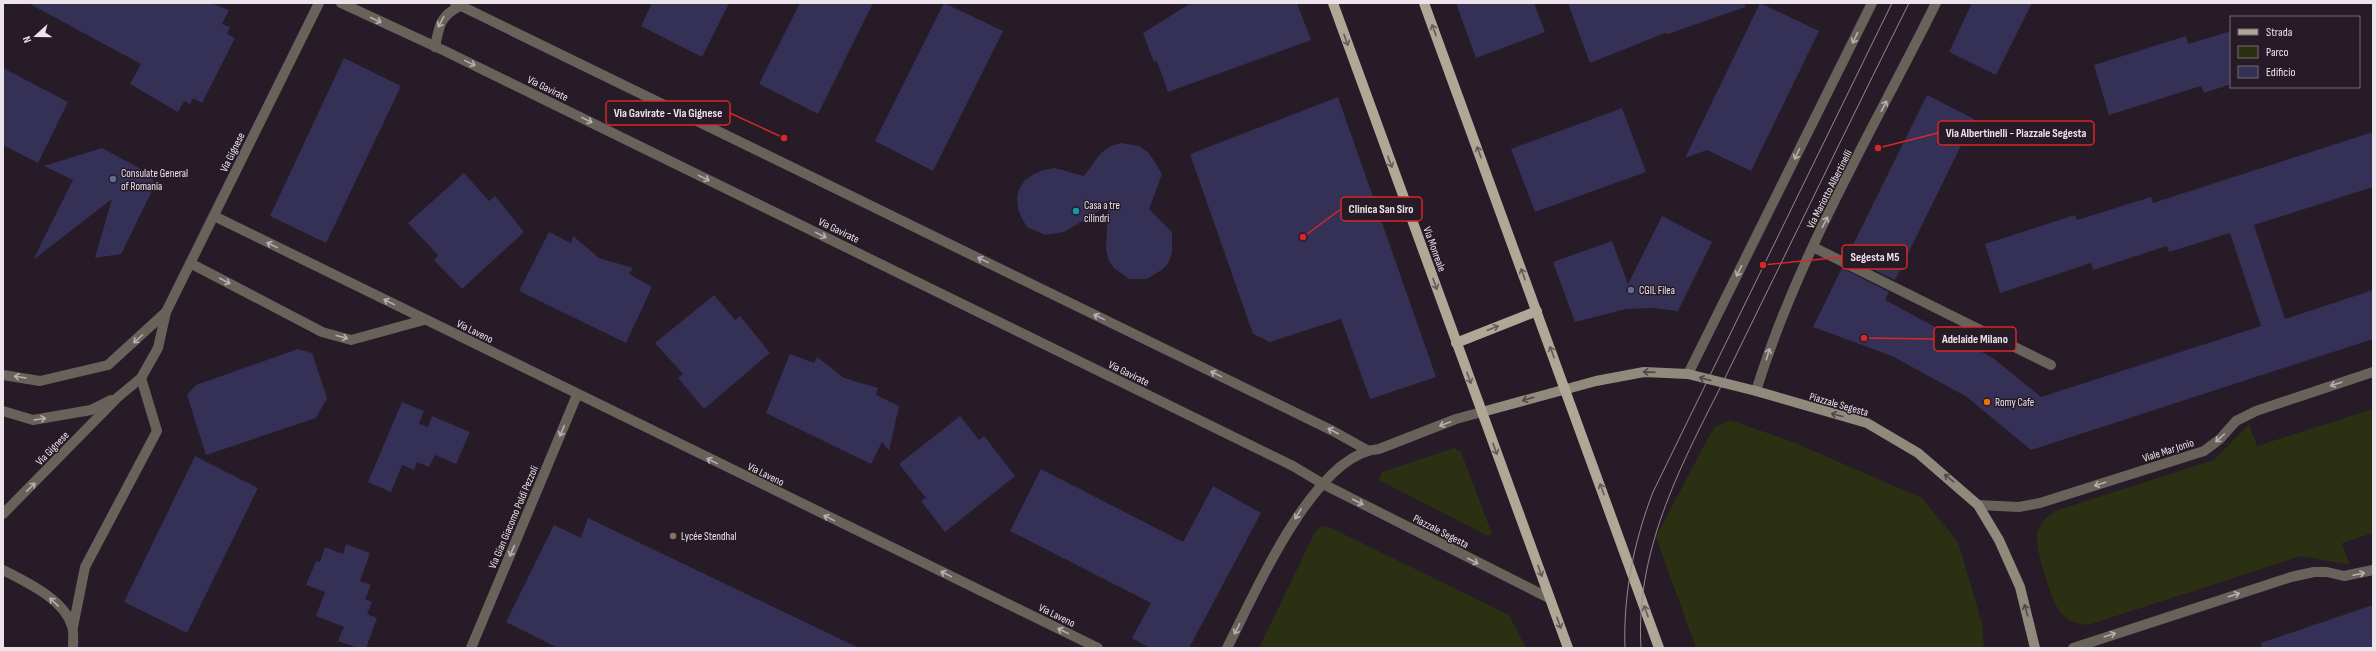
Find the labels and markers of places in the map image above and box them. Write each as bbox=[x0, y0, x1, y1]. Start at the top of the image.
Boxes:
callout: Via Gavirate - Via Gignese bbox=[606, 101, 730, 125]
callout: Via Albertinelli - Piazzale Segesta bbox=[1938, 121, 2094, 145]
place label: Consulate General of Romania bbox=[121, 167, 188, 193]
marker: Consulate General of Romania bbox=[108, 174, 118, 184]
callout: Clinica San Siro bbox=[1341, 197, 1422, 221]
place label: Casa a tre cilindri bbox=[1084, 199, 1120, 225]
marker: Casa a tre cilindri bbox=[1071, 206, 1081, 216]
callout: Segesta M5 bbox=[1842, 245, 1907, 269]
place label: CGIL Filea bbox=[1639, 284, 1675, 297]
marker: CGIL Filea bbox=[1626, 285, 1636, 295]
callout: Adelaide Milano bbox=[1934, 327, 2016, 351]
place label: Romy Cafe bbox=[1995, 396, 2034, 409]
marker: Romy Cafe bbox=[1982, 397, 1992, 407]
place label: Lycée Stendhal bbox=[681, 530, 737, 543]
marker: Lycée Stendhal bbox=[668, 531, 678, 541]

